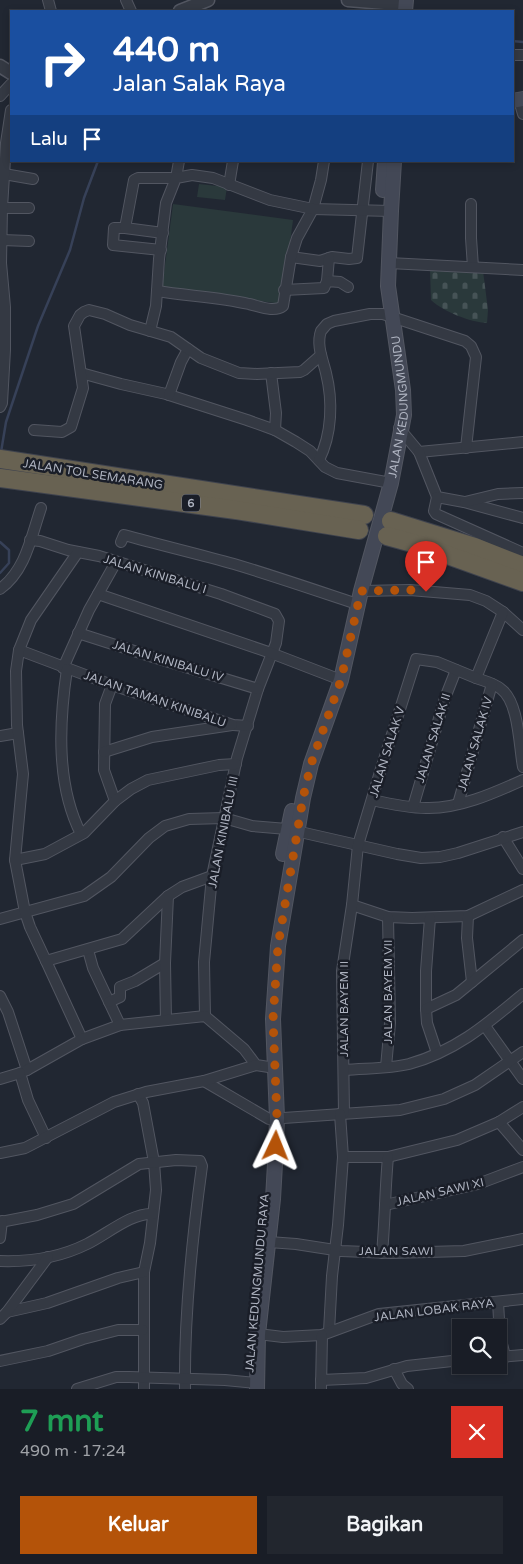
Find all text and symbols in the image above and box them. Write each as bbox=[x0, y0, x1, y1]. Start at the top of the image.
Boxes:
text: 440 m bbox=[113, 29, 220, 71]
icon: right bbox=[30, 30, 95, 95]
text: Jalan Salak Raya bbox=[113, 71, 286, 97]
icon: arrive bbox=[78, 125, 106, 153]
text: Lalu bbox=[30, 128, 68, 150]
street label: JALAN KEDUNGMUNDU bbox=[385, 335, 412, 479]
street label: JALAN TOL SEMARANG bbox=[22, 456, 164, 492]
road number: 6 bbox=[182, 494, 200, 512]
pin bbox=[405, 541, 447, 592]
icon: arrive bbox=[412, 548, 440, 576]
street label: JALAN KINIBALU I bbox=[102, 552, 208, 596]
street label: JALAN KINIBALU IV bbox=[111, 637, 226, 685]
street label: JALAN TAMAN KINIBALU bbox=[82, 668, 228, 730]
street label: JALAN SALAK II bbox=[413, 692, 453, 784]
street label: JALAN SALAK IV bbox=[455, 694, 495, 793]
street label: JALAN SALAK V bbox=[367, 704, 408, 799]
street label: JALAN KINIBALU III bbox=[205, 775, 241, 889]
street label: JALAN BAYEM VII bbox=[381, 940, 395, 1044]
street label: JALAN BAYEM II bbox=[337, 961, 351, 1057]
position arrow bbox=[249, 1119, 301, 1171]
street label: JALAN SAWI XI bbox=[395, 1175, 485, 1209]
street label: JALAN KEDUNGMUNDU RAYA bbox=[242, 1193, 272, 1373]
street label: JALAN SAWI bbox=[359, 1244, 433, 1258]
street label: JALAN LOBAK RAYA bbox=[373, 1296, 495, 1324]
map controls bbox=[452, 1319, 507, 1374]
button: search bbox=[452, 1319, 507, 1374]
text: 7 mnt bbox=[20, 1403, 104, 1440]
button: close bbox=[451, 1406, 503, 1458]
text: 490 m · 17:24 bbox=[20, 1441, 126, 1461]
button: Keluar bbox=[20, 1496, 257, 1554]
button: Bagikan bbox=[267, 1496, 503, 1554]

